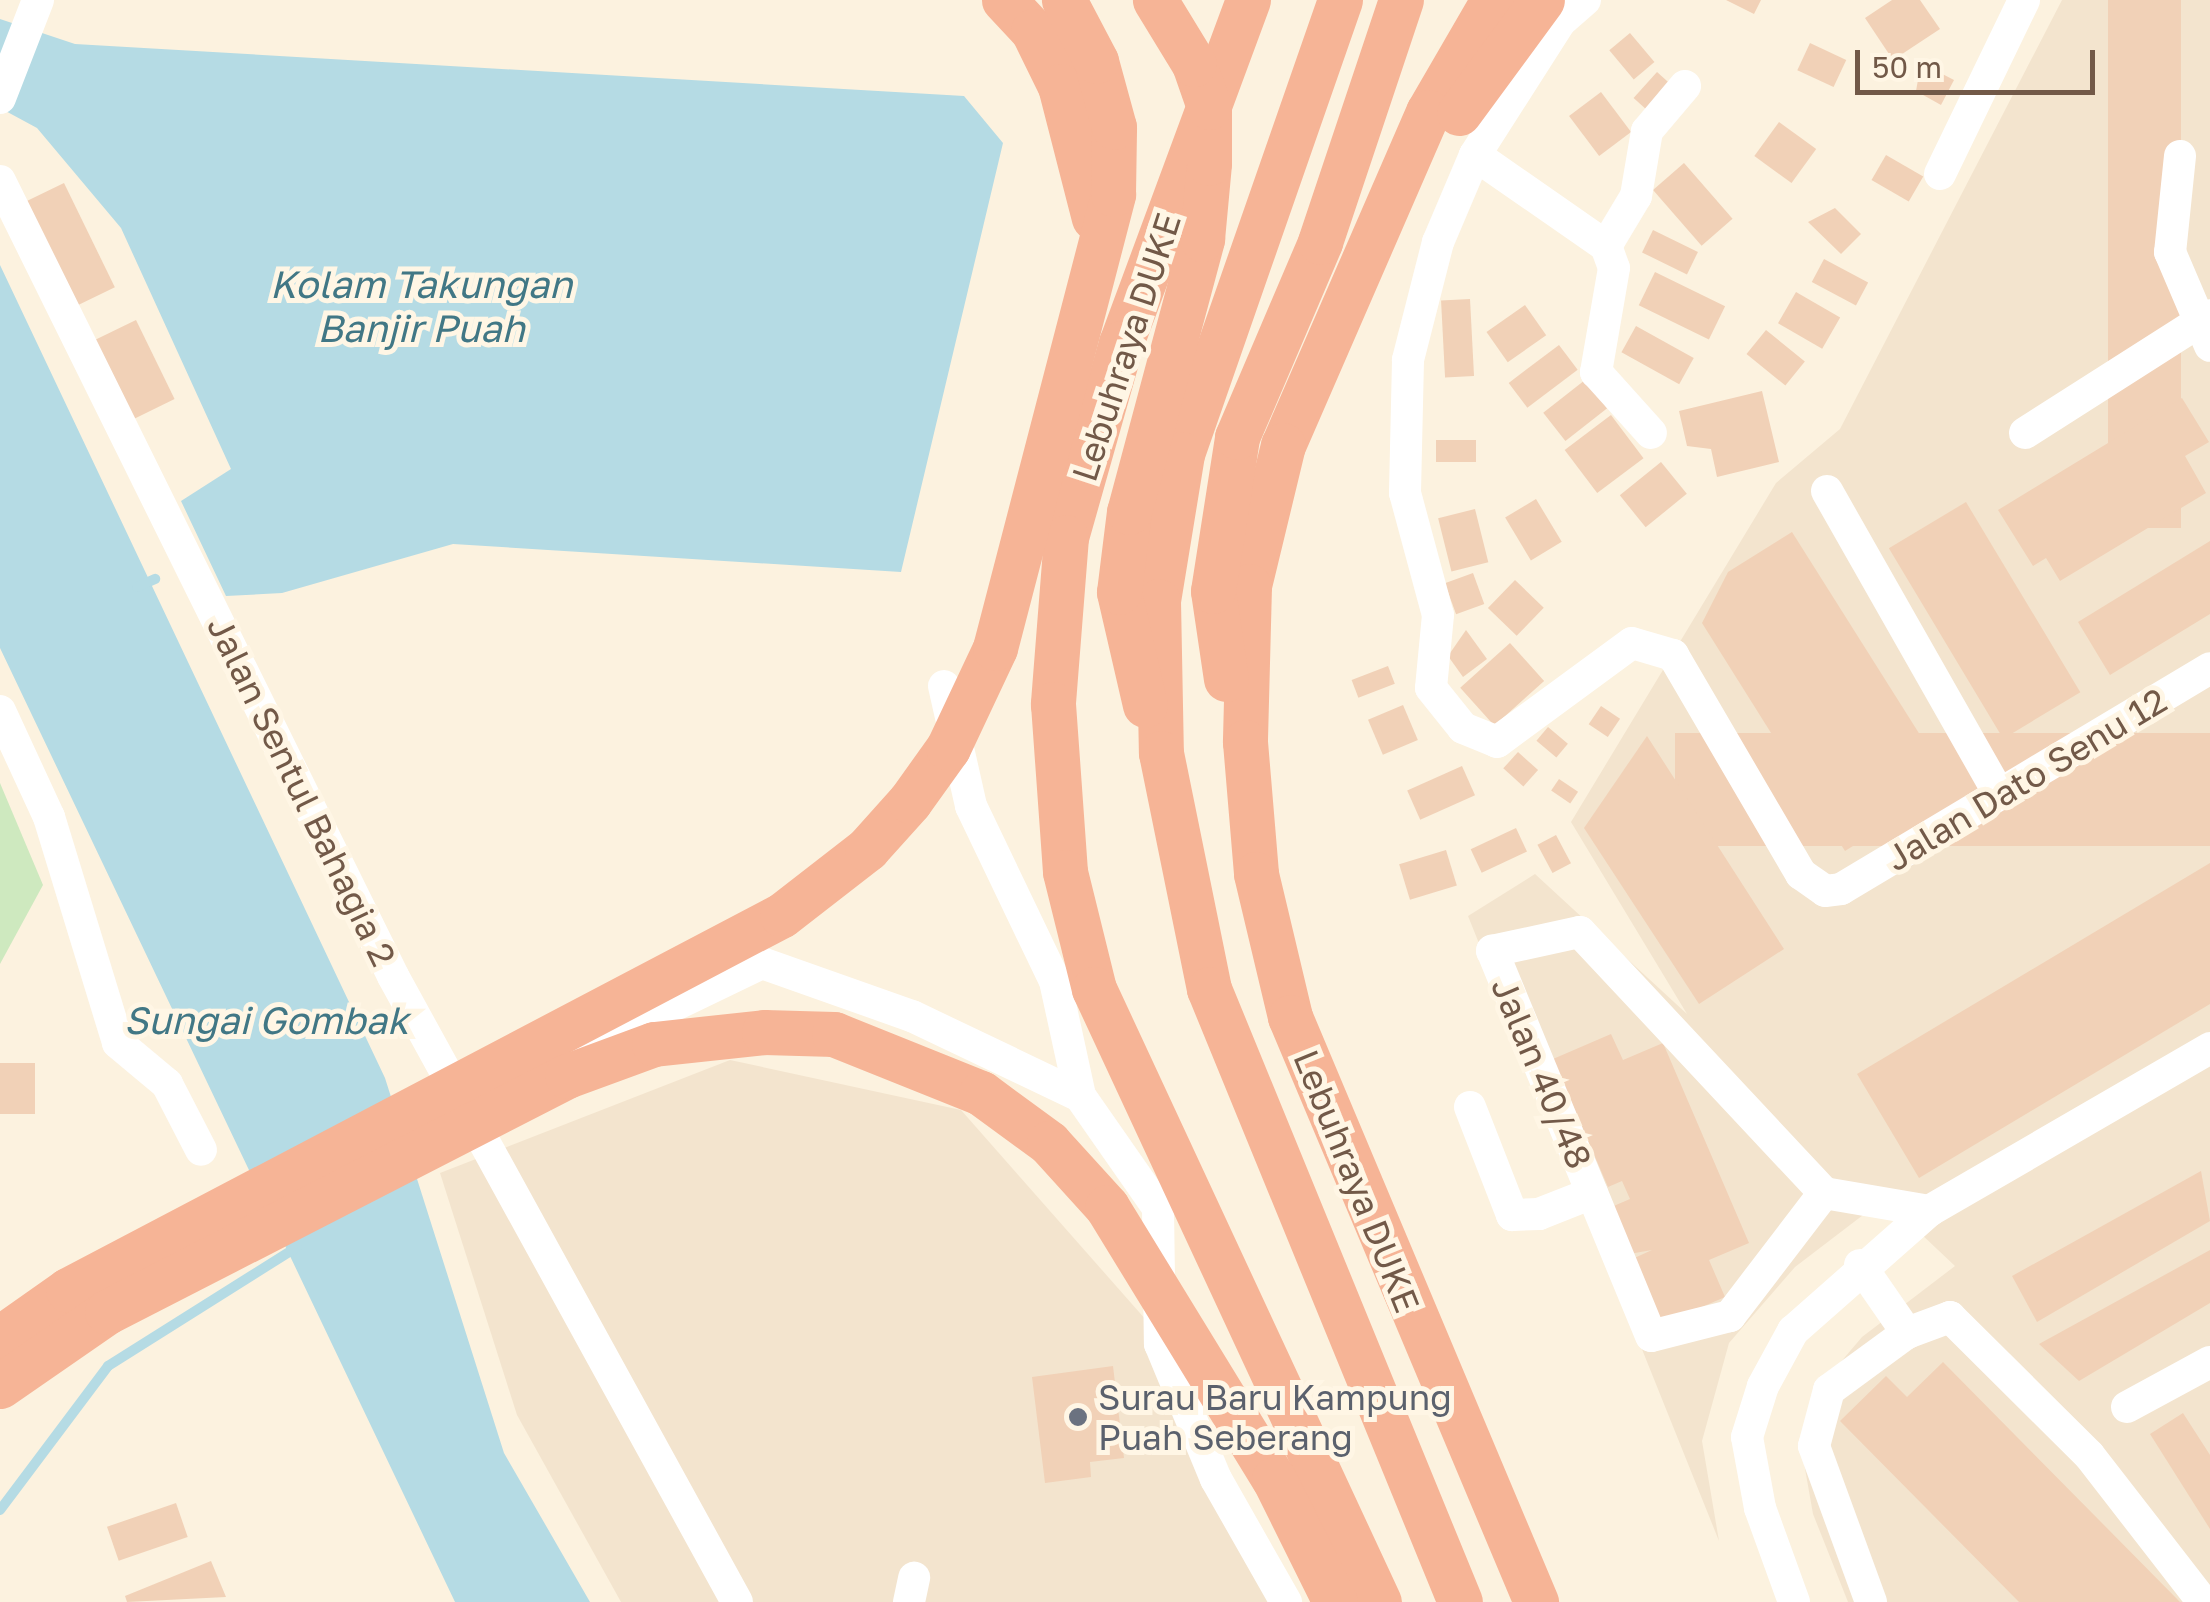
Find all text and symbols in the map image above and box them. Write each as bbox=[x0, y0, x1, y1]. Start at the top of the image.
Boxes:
scale bar bbox=[1860, 30, 2100, 92]
text: 50 m bbox=[1872, 49, 1942, 85]
street label: Lebuhraya DUKE bbox=[1063, 208, 1189, 486]
water label: Kolam Takungan Banjir Puah bbox=[270, 261, 572, 350]
street label: Jalan Sentul Bahagia 2 bbox=[199, 609, 405, 973]
street label: Jalan Dato Senu 12 bbox=[1878, 679, 2174, 879]
street label: Jalan 40/48 bbox=[1483, 971, 1601, 1175]
water label: Sungai Gombak bbox=[124, 997, 408, 1043]
street label: Lebuhraya DUKE bbox=[1285, 1044, 1429, 1318]
place label: Surau Baru Kampung Puah Seberang bbox=[1098, 1376, 1452, 1458]
marker: Surau Baru Kampung Puah Seberang bbox=[1067, 1406, 1089, 1428]

